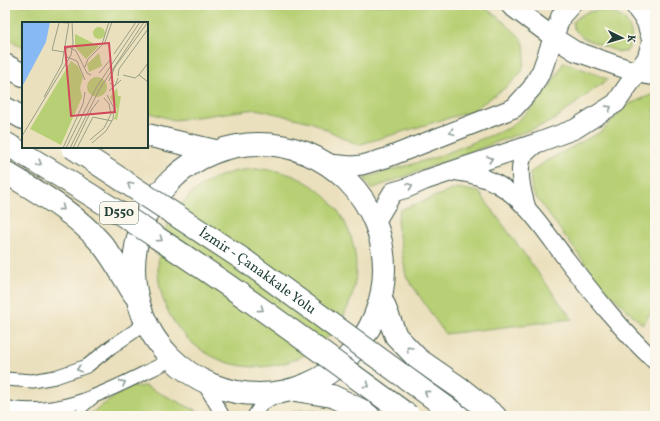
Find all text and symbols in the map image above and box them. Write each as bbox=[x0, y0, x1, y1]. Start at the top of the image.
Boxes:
north arrow bbox=[602, 18, 642, 58]
inset map bbox=[22, 22, 148, 148]
text: K bbox=[623, 34, 638, 43]
one-way arrow bbox=[605, 105, 612, 112]
one-way arrow bbox=[448, 128, 455, 136]
one-way arrow bbox=[486, 155, 493, 164]
one-way arrow bbox=[35, 158, 42, 165]
one-way arrow bbox=[127, 182, 134, 190]
one-way arrow bbox=[407, 183, 414, 191]
road number: D550 bbox=[100, 202, 138, 224]
one-way arrow bbox=[57, 203, 64, 210]
street label: İzmir - Çanakkale Yolu bbox=[195, 223, 320, 319]
one-way arrow bbox=[156, 235, 163, 242]
one-way arrow bbox=[257, 304, 264, 311]
one-way arrow bbox=[406, 346, 414, 354]
one-way arrow bbox=[75, 364, 82, 373]
one-way arrow bbox=[362, 380, 369, 387]
one-way arrow bbox=[119, 381, 126, 388]
one-way arrow bbox=[424, 391, 431, 398]

